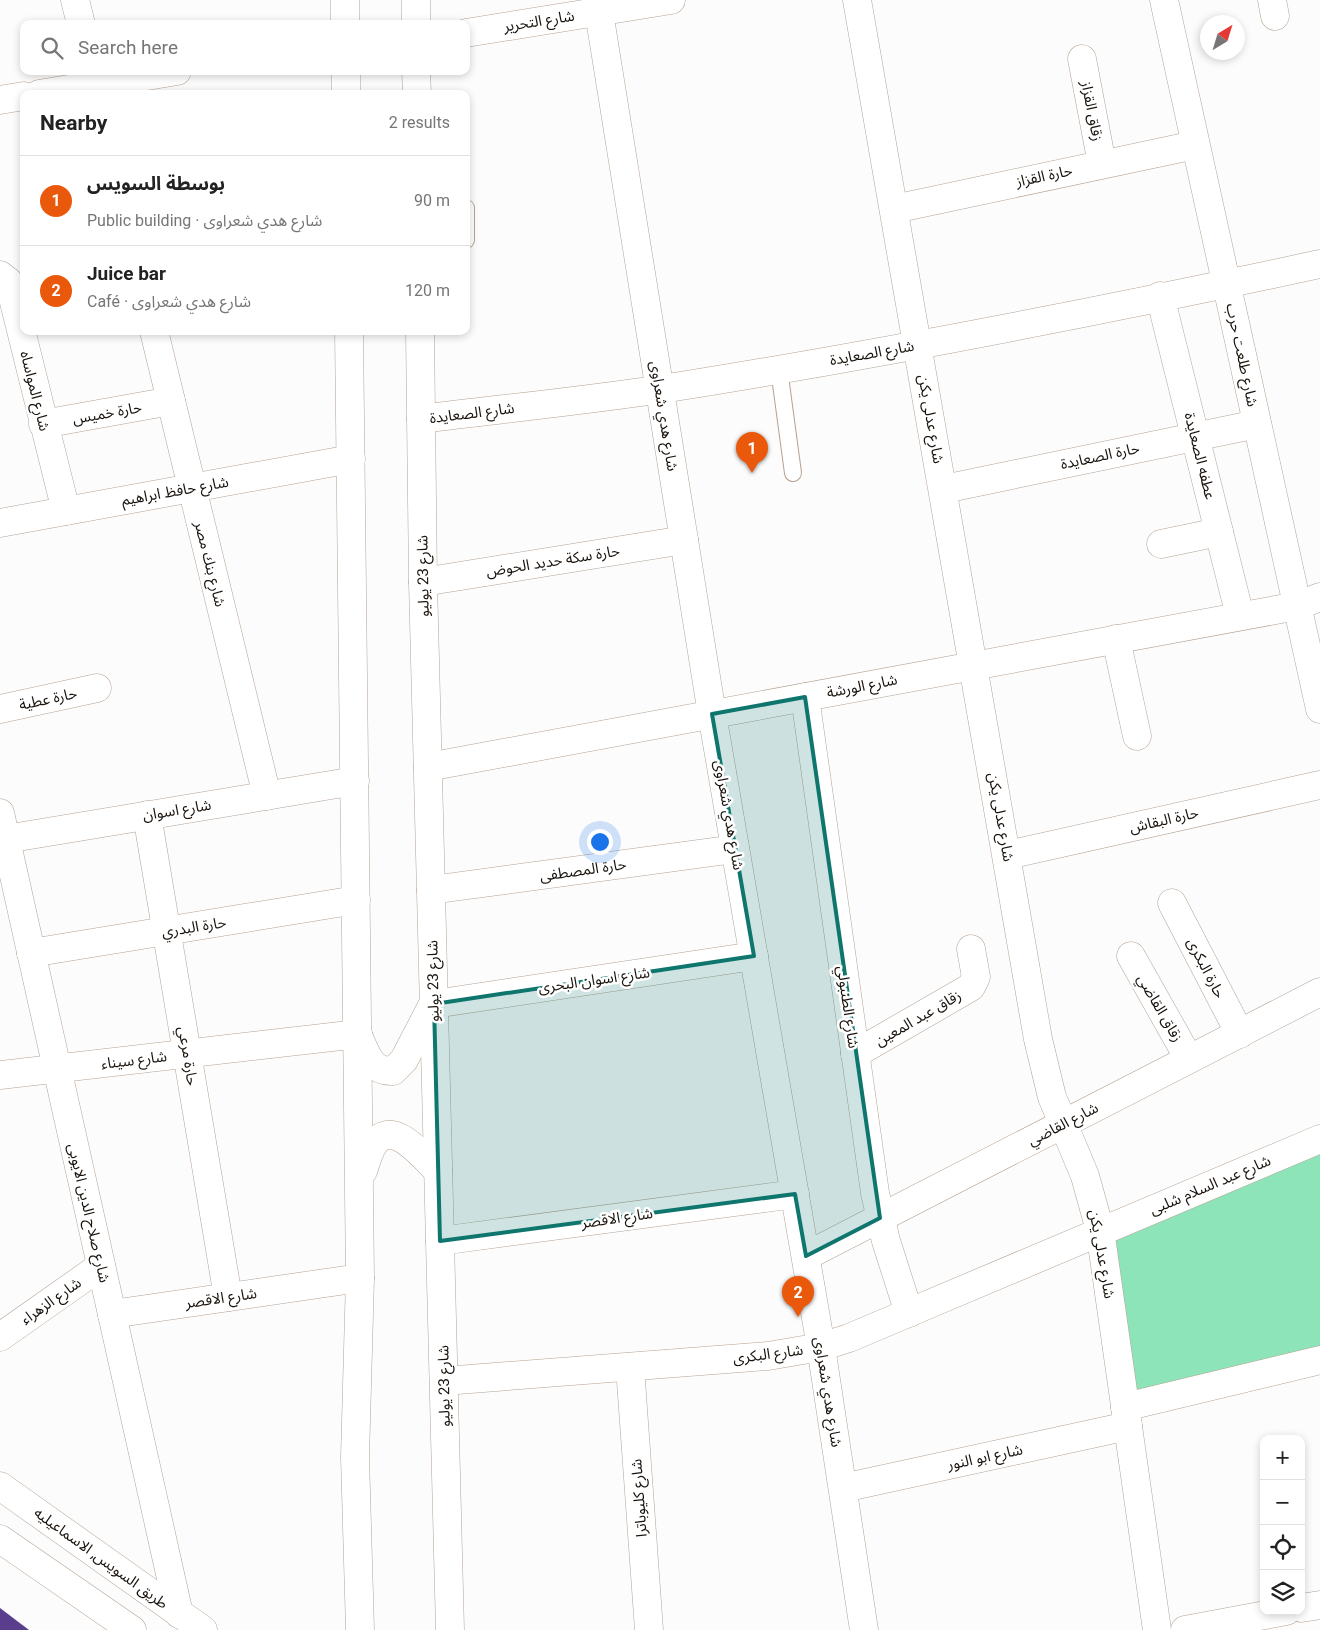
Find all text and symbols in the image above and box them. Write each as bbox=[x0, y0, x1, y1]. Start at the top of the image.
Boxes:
street label: شارع التحرير bbox=[501, 6, 576, 39]
north arrow bbox=[1200, 15, 1245, 60]
search box bbox=[20, 20, 470, 75]
icon: search bbox=[38, 34, 66, 62]
text: Search here bbox=[78, 36, 178, 59]
street label: زقاق القزاز bbox=[1077, 78, 1107, 143]
text: Nearby bbox=[40, 111, 107, 135]
text: 2 results bbox=[389, 113, 450, 132]
street label: حارة القزاز bbox=[1013, 161, 1074, 191]
text: بوسطة السويس bbox=[87, 172, 225, 195]
text: 1 bbox=[51, 191, 61, 210]
text: 90 m bbox=[414, 191, 450, 210]
text: Public building · شارع هدي شعراوى bbox=[87, 211, 322, 230]
text: Juice bar bbox=[87, 262, 166, 285]
text: 2 bbox=[51, 281, 61, 300]
text: 120 m bbox=[405, 281, 450, 300]
text: Café · شارع هدي شعراوى bbox=[87, 292, 251, 311]
street label: شارع طلعت حرب bbox=[1219, 302, 1262, 409]
street label: شارع الصعايدة bbox=[828, 337, 916, 372]
street label: شارع المواساه bbox=[13, 349, 54, 434]
street label: شارع هدي شعراوى bbox=[643, 360, 682, 473]
street label: شارع عدلى يكن bbox=[911, 373, 948, 466]
street label: حارة خميس bbox=[71, 398, 143, 428]
street label: شارع الصعايدة bbox=[429, 399, 516, 430]
street label: عطفه الصعايدة bbox=[1180, 411, 1220, 502]
pin: 1 bbox=[736, 432, 768, 473]
street label: حارة الصعايدة bbox=[1059, 439, 1141, 473]
street label: شارع حافظ ابراهيم bbox=[120, 473, 231, 512]
street label: شارع بنك مصر bbox=[188, 518, 229, 610]
street label: شارع 23 يوليو bbox=[413, 535, 436, 617]
street label: حارة سكة حديد الحوض bbox=[485, 542, 621, 580]
street label: شارع الورشة bbox=[825, 670, 900, 705]
street label: حارة عطية bbox=[17, 684, 79, 714]
street label: شارع هدي شعراوى bbox=[708, 759, 748, 872]
street label: شارع عدلى يكن bbox=[981, 771, 1018, 864]
street label: شارع اسوان bbox=[141, 796, 213, 827]
street label: حارة البقاش bbox=[1128, 803, 1200, 837]
your location bbox=[587, 829, 613, 855]
street label: حارة المصطفى bbox=[538, 855, 628, 885]
street label: حارة البدري bbox=[160, 913, 228, 943]
street label: حارة البكرى bbox=[1183, 935, 1229, 1001]
street label: شارع 23 يوليو bbox=[423, 940, 446, 1022]
street label: شارع اسوان البحرى bbox=[537, 963, 652, 1000]
street label: شارع الطنبولي bbox=[830, 964, 863, 1050]
street label: زقاق القاضي bbox=[1131, 971, 1187, 1046]
street label: زقاق عبد المعين bbox=[872, 986, 964, 1050]
street label: حارة مرعي bbox=[172, 1025, 202, 1088]
street label: شارع سيناء bbox=[100, 1047, 168, 1076]
street label: شارع القاضي bbox=[1025, 1098, 1103, 1152]
street label: شارع صلاح الدين الايوبى bbox=[61, 1142, 114, 1285]
street label: شارع عبد السلام شلبى bbox=[1147, 1151, 1275, 1221]
street label: شارع الاقصر bbox=[579, 1204, 655, 1235]
street label: شارع عدلى يكن bbox=[1082, 1208, 1119, 1301]
street label: شارع الزهراء bbox=[17, 1274, 87, 1331]
pin: 2 bbox=[782, 1276, 814, 1317]
street label: شارع الاقصر bbox=[183, 1284, 259, 1315]
street label: شارع هدي شعراوى bbox=[807, 1336, 846, 1449]
street label: شارع البكرى bbox=[732, 1341, 805, 1370]
street label: شارع 23 يوليو bbox=[434, 1345, 457, 1427]
map controls bbox=[1260, 1435, 1305, 1615]
button: + bbox=[1260, 1435, 1305, 1480]
street label: شارع ابو النور bbox=[945, 1440, 1025, 1477]
street label: شارع كليوباترا bbox=[627, 1458, 654, 1538]
button: − bbox=[1260, 1480, 1305, 1525]
street label: طريق السويس, الاسماعيليه bbox=[30, 1503, 171, 1613]
button: locate bbox=[1260, 1525, 1305, 1570]
button: layers bbox=[1260, 1570, 1305, 1615]

